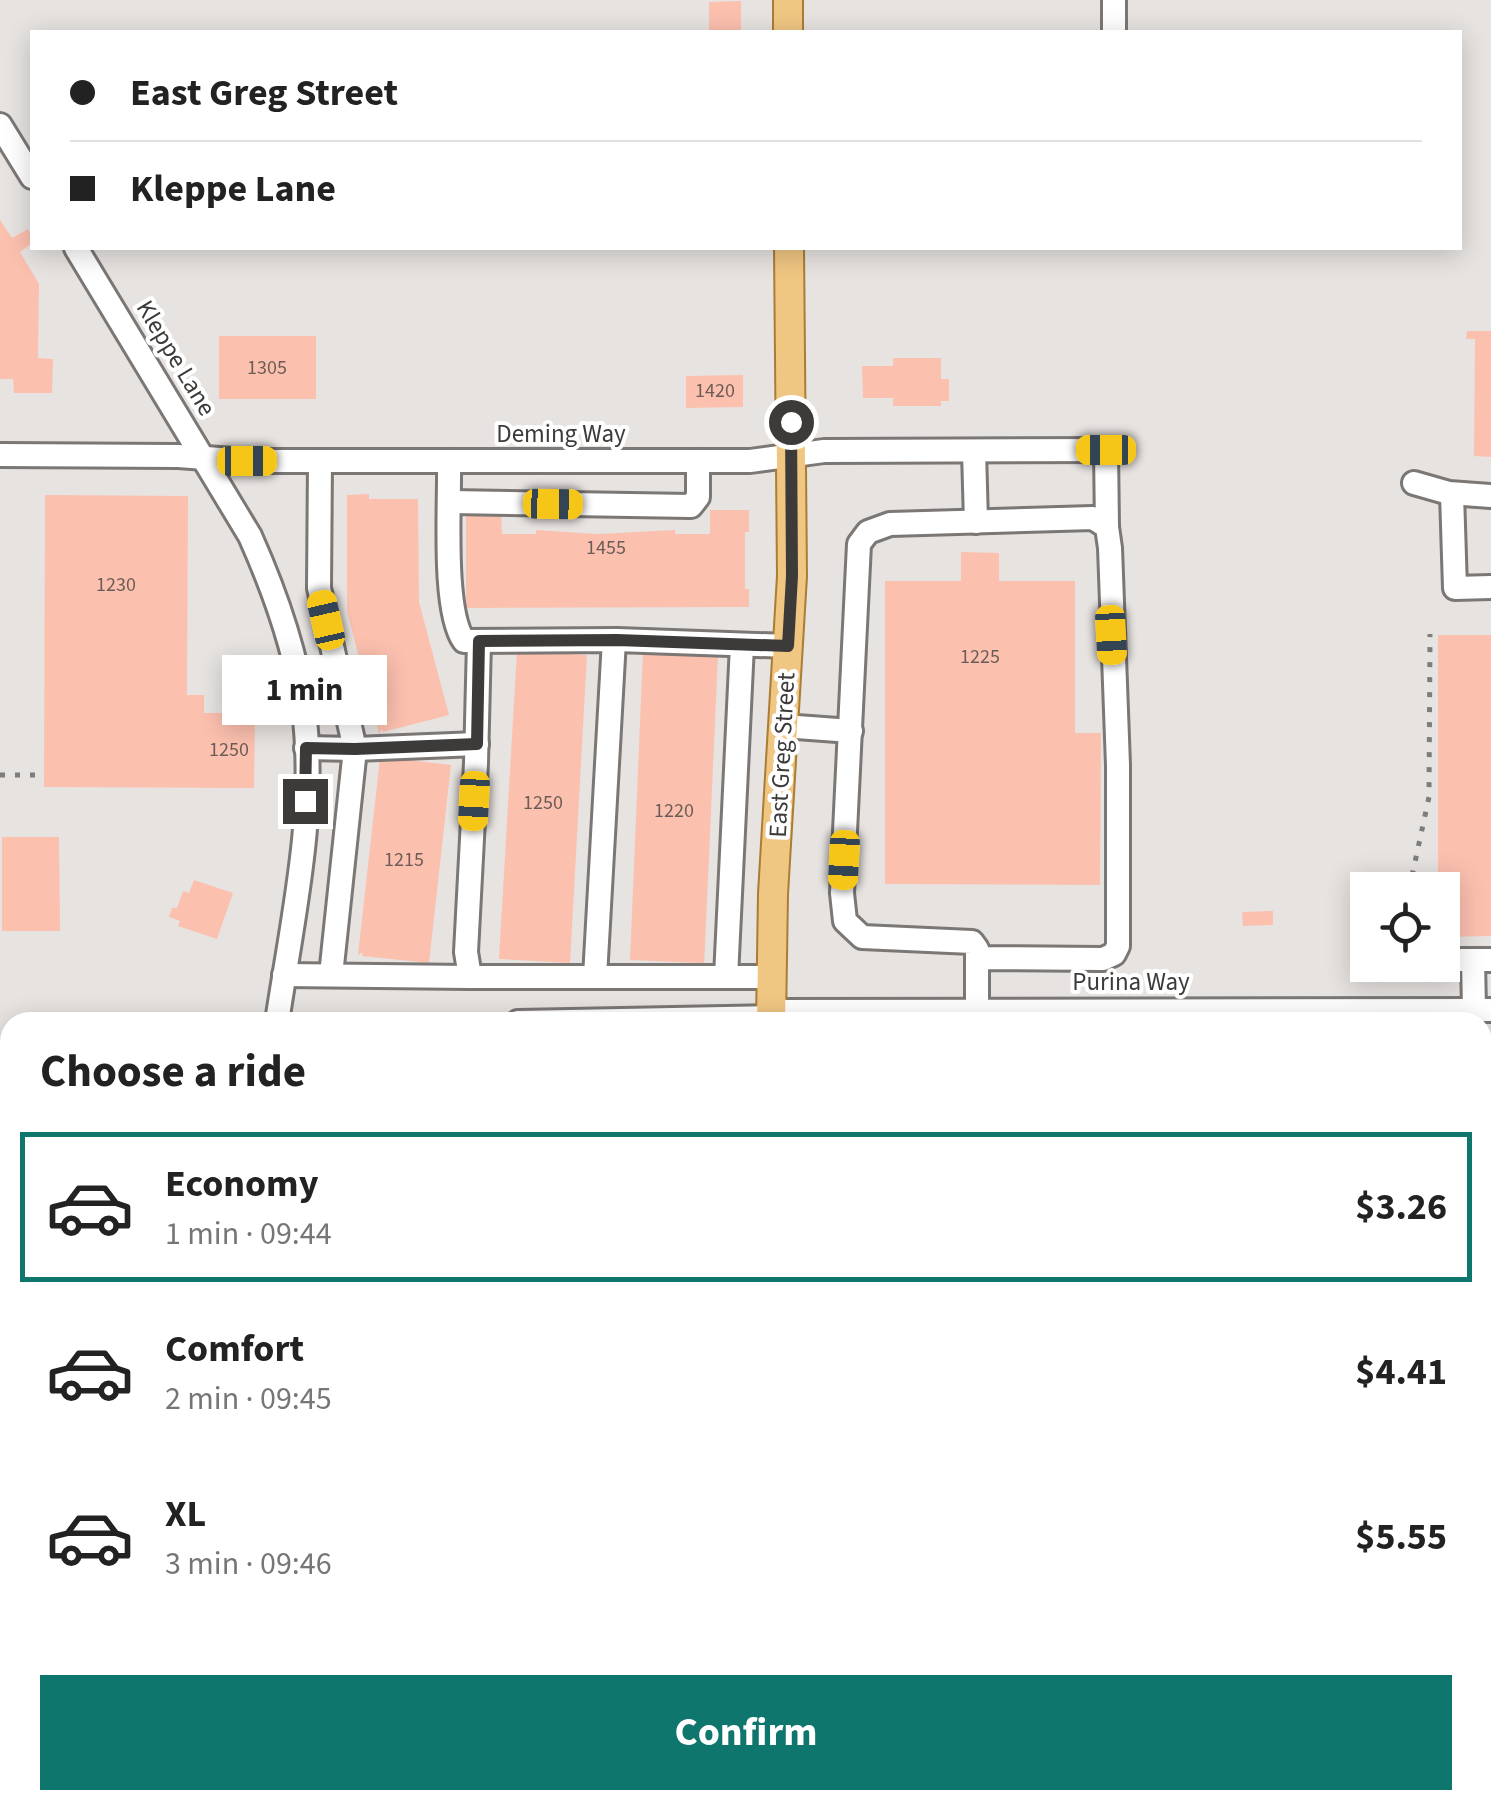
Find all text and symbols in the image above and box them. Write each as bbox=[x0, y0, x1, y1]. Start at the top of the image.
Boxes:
text: East Greg Street bbox=[130, 66, 398, 120]
text: Kleppe Lane bbox=[130, 162, 336, 216]
street label: Kleppe Lane bbox=[127, 293, 225, 423]
house number: 1305 bbox=[247, 354, 287, 382]
house number: 1420 bbox=[695, 377, 735, 405]
route start bbox=[769, 400, 814, 445]
street label: Deming Way bbox=[496, 416, 626, 452]
car bbox=[1076, 435, 1136, 465]
car bbox=[217, 446, 277, 476]
car bbox=[523, 488, 583, 520]
house number: 1455 bbox=[586, 534, 626, 562]
house number: 1230 bbox=[96, 571, 136, 599]
car bbox=[305, 587, 347, 653]
car bbox=[1094, 604, 1128, 666]
house number: 1225 bbox=[960, 643, 1000, 671]
callout: 1 min bbox=[222, 656, 388, 726]
text: 1 min bbox=[266, 667, 343, 713]
street label: East Greg Street bbox=[760, 671, 804, 839]
house number: 1250 bbox=[209, 736, 249, 764]
car bbox=[457, 770, 491, 832]
route end bbox=[283, 779, 328, 824]
house number: 1250 bbox=[523, 789, 563, 817]
house number: 1220 bbox=[654, 797, 694, 825]
car bbox=[827, 829, 861, 891]
house number: 1215 bbox=[384, 846, 424, 874]
map controls bbox=[1350, 872, 1460, 982]
button: locate bbox=[1350, 872, 1460, 982]
street label: Purina Way bbox=[1072, 964, 1190, 1000]
text: Choose a ride bbox=[40, 1040, 306, 1104]
text: Economy bbox=[165, 1157, 318, 1211]
icon: car bbox=[45, 1162, 135, 1252]
text: $3.26 bbox=[1355, 1180, 1447, 1234]
text: 1 min · 09:44 bbox=[165, 1211, 332, 1257]
text: Comfort bbox=[165, 1322, 304, 1376]
icon: car bbox=[45, 1327, 135, 1417]
text: $4.41 bbox=[1355, 1345, 1447, 1399]
text: 2 min · 09:45 bbox=[165, 1376, 332, 1422]
text: XL bbox=[165, 1487, 206, 1541]
icon: car bbox=[45, 1492, 135, 1582]
text: $5.55 bbox=[1355, 1510, 1447, 1564]
text: 3 min · 09:46 bbox=[165, 1541, 332, 1587]
button: Confirm bbox=[40, 1675, 1452, 1790]

